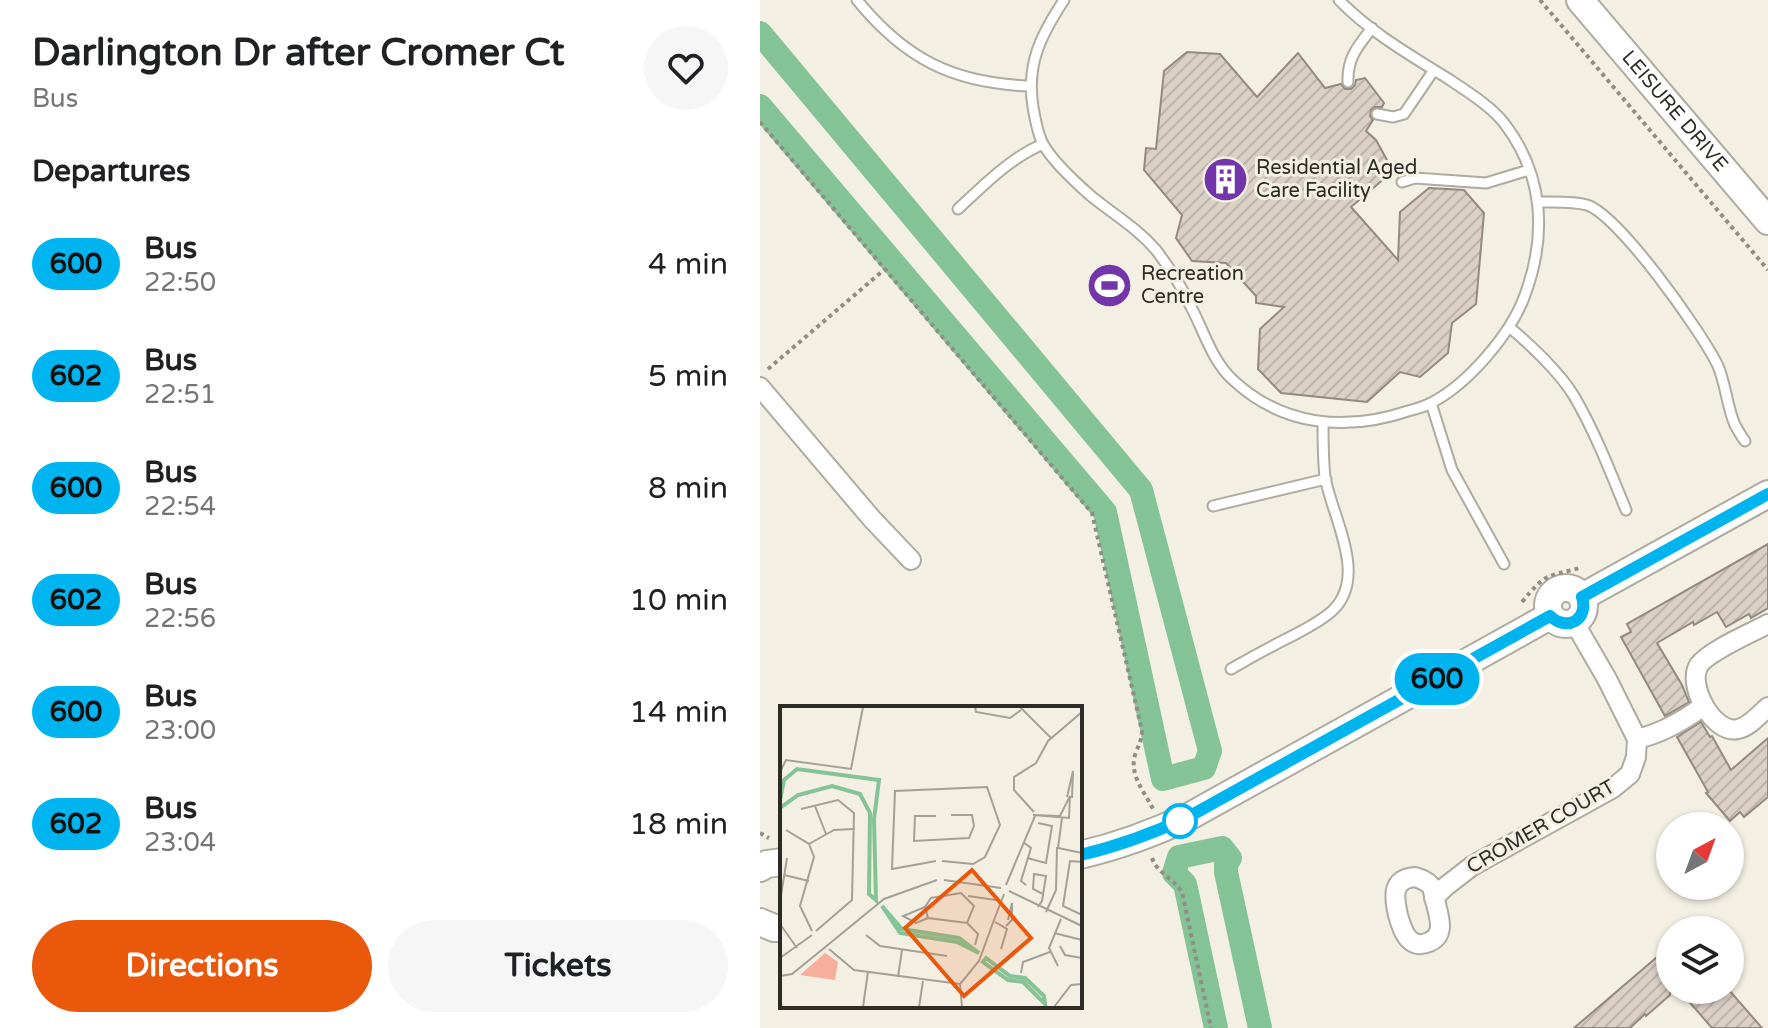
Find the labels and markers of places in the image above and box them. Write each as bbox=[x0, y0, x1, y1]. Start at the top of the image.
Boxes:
building icon: Residential Aged Care Facility bbox=[1201, 155, 1249, 203]
place label: Residential Aged Care Facility bbox=[1256, 156, 1417, 203]
sports icon: Recreation Centre bbox=[1086, 261, 1134, 309]
place label: Recreation Centre bbox=[1141, 262, 1244, 309]
unlabelled marker bbox=[1163, 804, 1197, 838]

